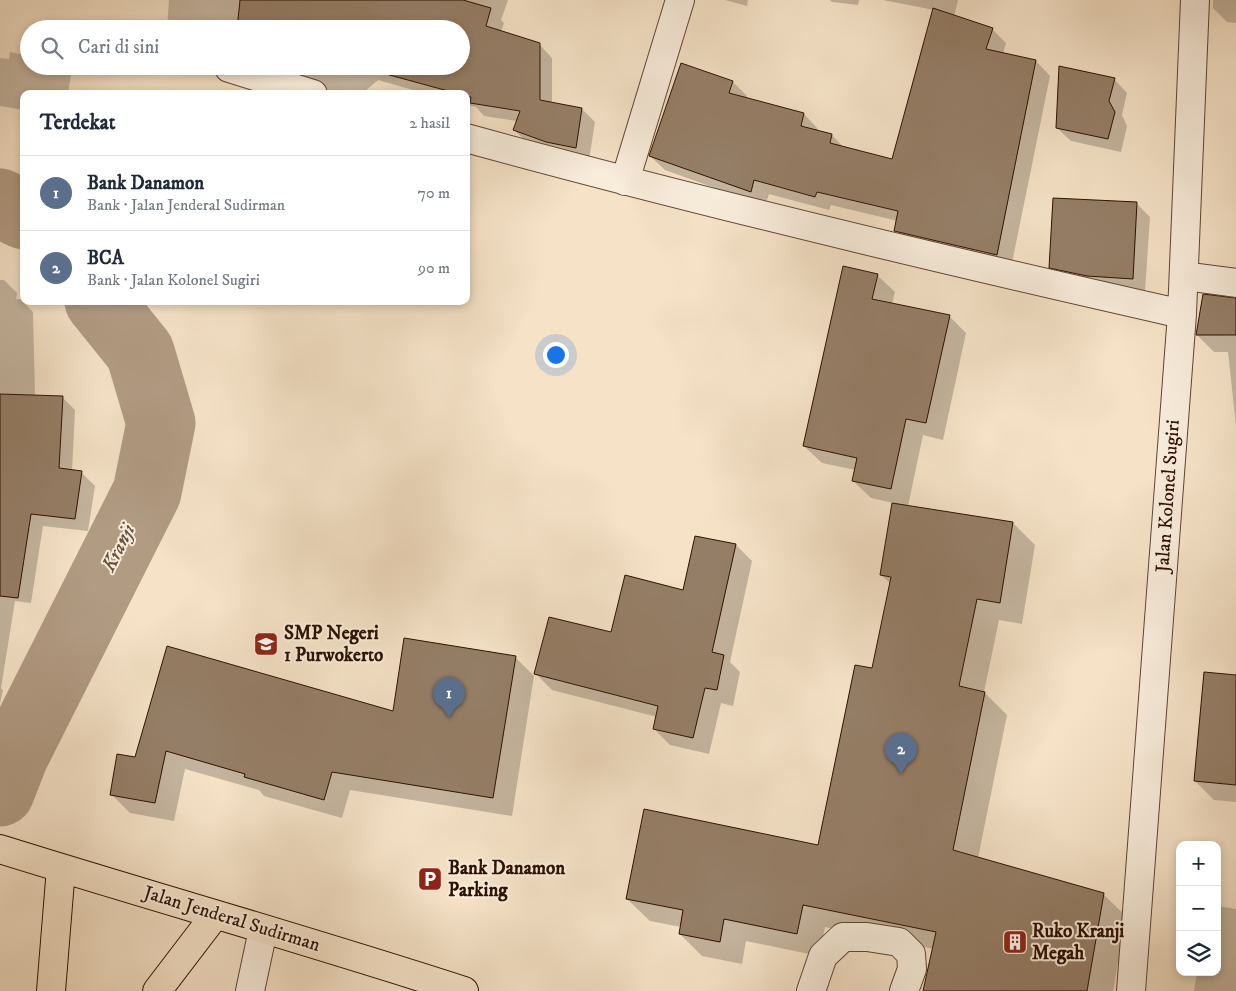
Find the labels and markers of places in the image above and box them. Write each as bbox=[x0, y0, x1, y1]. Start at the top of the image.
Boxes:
place label: SMP Negeri 1 Purwokerto bbox=[284, 622, 383, 667]
school or university icon: SMP Negeri 1 Purwokerto bbox=[253, 631, 279, 657]
pin: 1 bbox=[433, 677, 465, 718]
pin: 2 bbox=[885, 733, 917, 774]
place label: Bank Danamon Parking bbox=[448, 857, 566, 902]
parking icon: Bank Danamon Parking bbox=[417, 866, 443, 892]
place label: Ruko Kranji Megah bbox=[1032, 920, 1124, 965]
building icon: Ruko Kranji Megah bbox=[1002, 929, 1028, 955]

